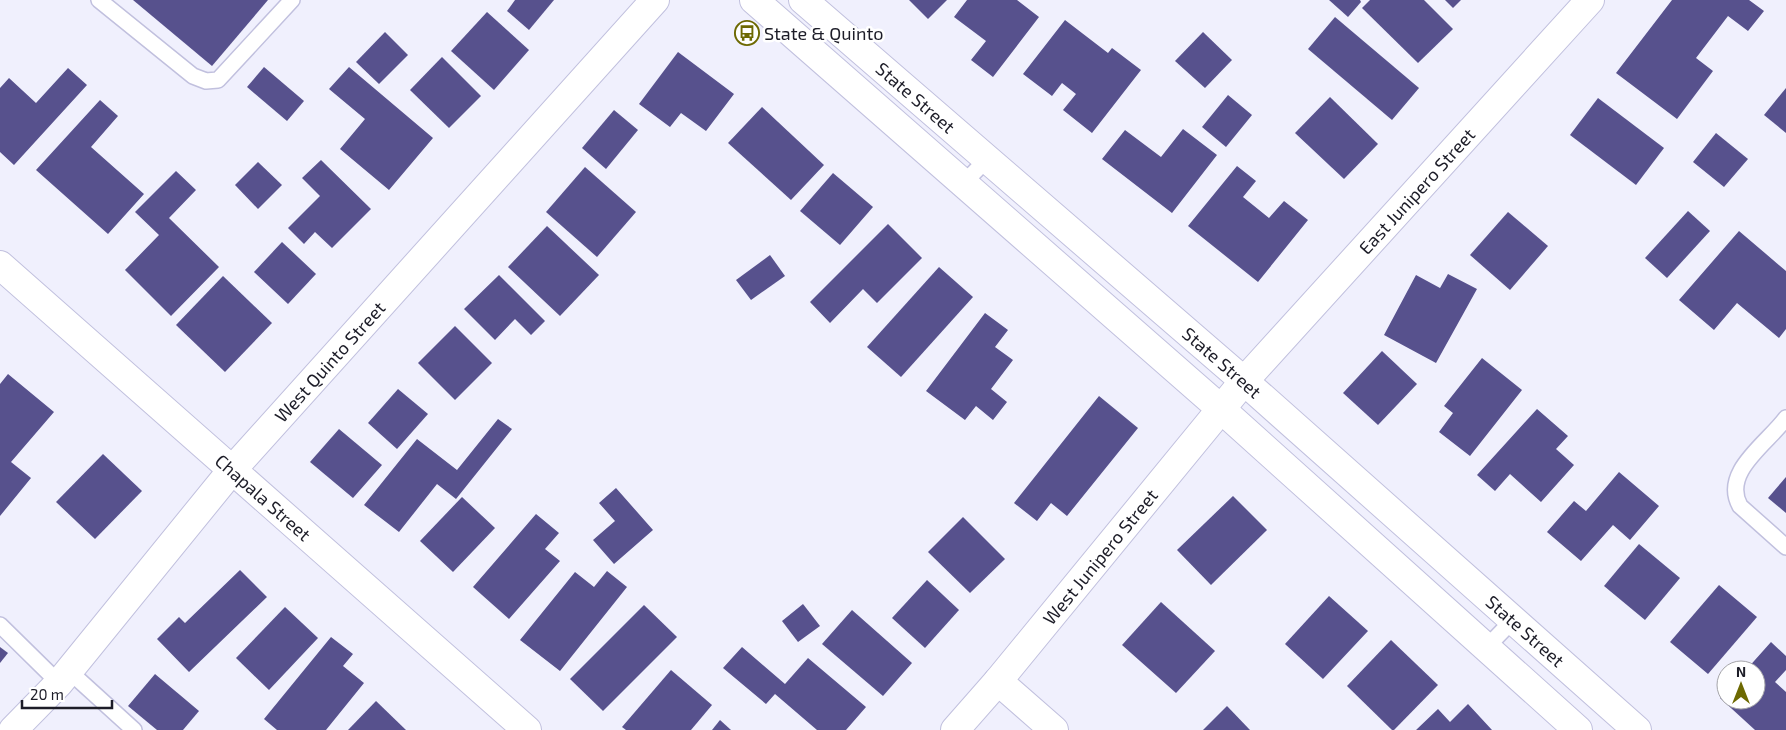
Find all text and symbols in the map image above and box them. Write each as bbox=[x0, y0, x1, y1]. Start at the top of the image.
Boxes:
bus stop icon: State & Quinto bbox=[734, 20, 760, 46]
place label: State & Quinto bbox=[764, 22, 883, 44]
street label: State Street bbox=[872, 57, 960, 138]
street label: East Junipero Street bbox=[1354, 123, 1479, 258]
street label: West Quinto Street bbox=[270, 297, 390, 427]
street label: State Street bbox=[1178, 322, 1266, 403]
street label: Chapala Street bbox=[211, 449, 316, 545]
street label: West Junipero Street bbox=[1038, 484, 1162, 629]
street label: State Street bbox=[1482, 590, 1569, 671]
north arrow bbox=[1716, 660, 1766, 710]
text: N bbox=[1736, 663, 1746, 680]
scale bar bbox=[22, 678, 112, 710]
text: 20 m bbox=[30, 685, 64, 703]

